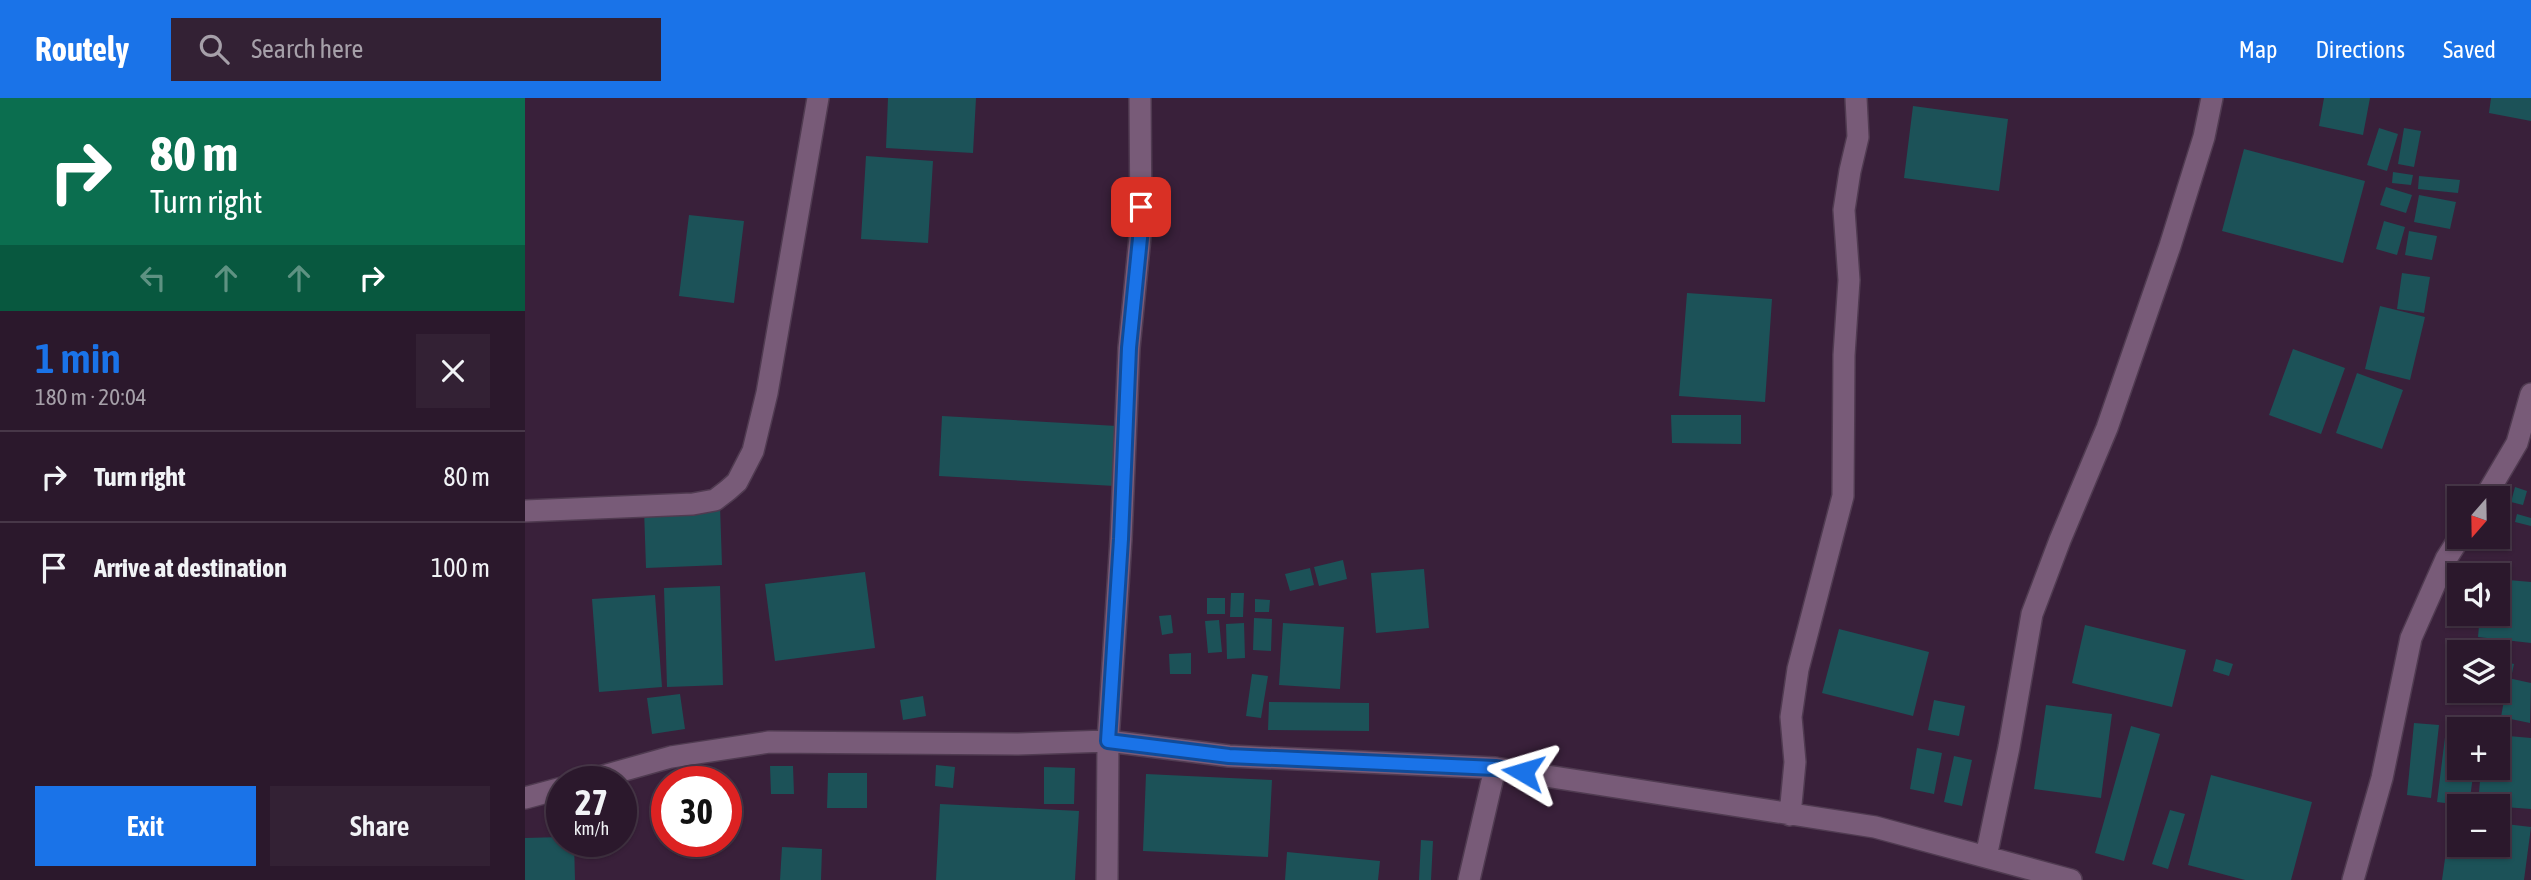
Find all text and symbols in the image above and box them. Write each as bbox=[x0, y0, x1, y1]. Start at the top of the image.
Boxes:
search box bbox=[171, 18, 661, 81]
text: Routely bbox=[35, 30, 129, 68]
icon: search bbox=[195, 30, 233, 68]
text: Search here bbox=[251, 34, 363, 64]
text: Map bbox=[2239, 36, 2277, 63]
text: Directions bbox=[2315, 36, 2405, 63]
text: Saved bbox=[2443, 36, 2496, 63]
text: 80 m bbox=[150, 125, 238, 181]
icon: right bbox=[35, 126, 126, 217]
pin bbox=[1111, 177, 1171, 237]
text: Turn right bbox=[150, 183, 263, 220]
icon: arrive bbox=[1122, 188, 1160, 226]
icon: left bbox=[134, 259, 172, 297]
icon: ahead bbox=[207, 259, 245, 297]
icon: ahead bbox=[280, 259, 318, 297]
icon: right bbox=[353, 259, 391, 297]
text: 1 min bbox=[35, 334, 121, 382]
button: close bbox=[416, 334, 490, 408]
text: 180 m · 20:04 bbox=[35, 384, 147, 410]
icon: right bbox=[35, 458, 73, 496]
text: Turn right bbox=[94, 462, 185, 492]
text: 80 m bbox=[443, 462, 490, 492]
north arrow bbox=[2447, 486, 2509, 550]
map controls bbox=[2447, 486, 2510, 857]
icon: arrive bbox=[35, 549, 73, 587]
text: Arrive at destination bbox=[94, 553, 287, 583]
text: 100 m bbox=[431, 553, 490, 583]
button: sound bbox=[2447, 563, 2510, 626]
button: layers bbox=[2447, 640, 2510, 703]
button: + bbox=[2447, 717, 2510, 780]
position arrow bbox=[1486, 735, 1560, 809]
speed limit sign: 30 bbox=[651, 766, 742, 857]
text: 27 bbox=[575, 782, 608, 822]
button: Exit bbox=[35, 786, 256, 866]
button: Share bbox=[270, 786, 490, 866]
button: − bbox=[2447, 794, 2510, 857]
text: km/h bbox=[574, 818, 609, 839]

